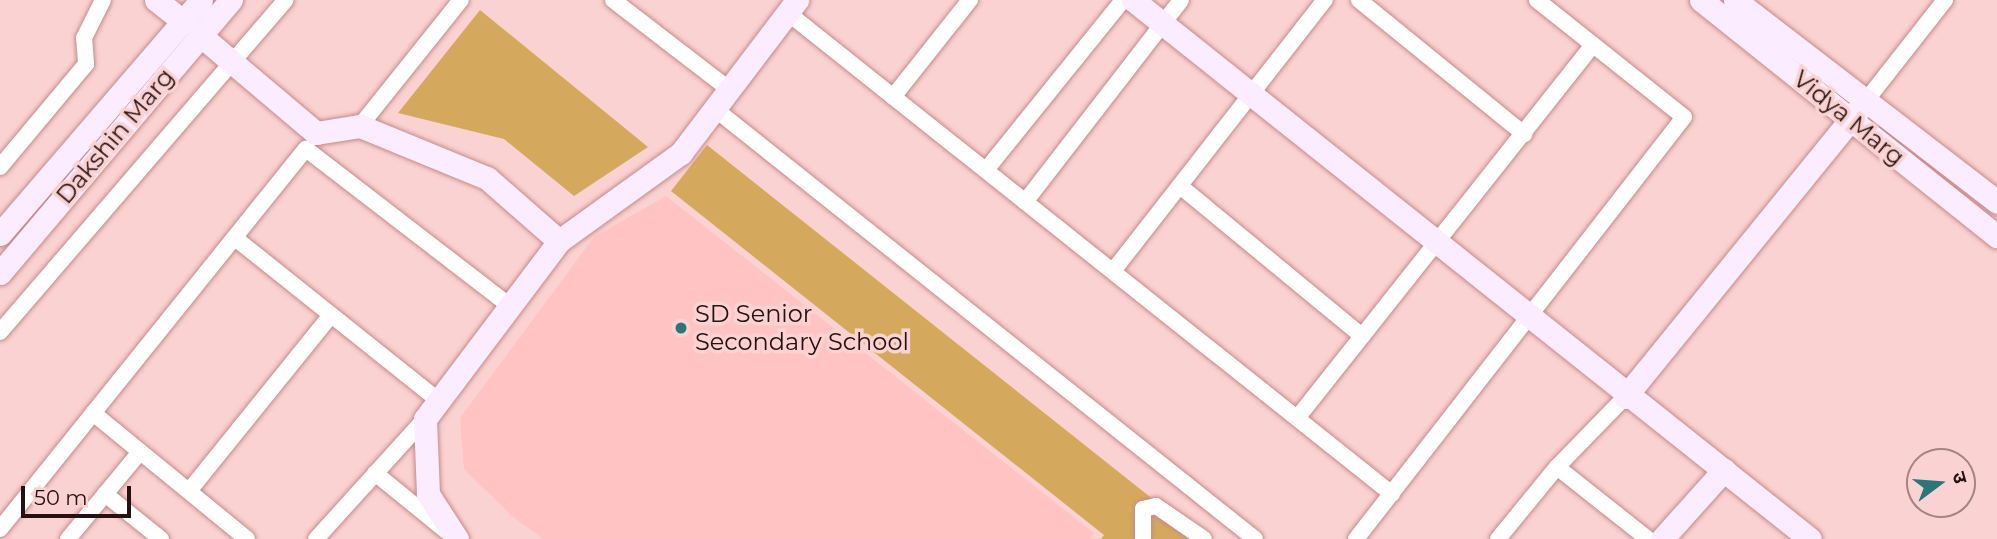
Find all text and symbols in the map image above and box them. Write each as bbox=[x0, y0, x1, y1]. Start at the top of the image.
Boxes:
street label: Dakshin Marg bbox=[50, 63, 180, 209]
street label: Vidya Marg bbox=[1788, 64, 1910, 172]
place label: SD Senior Secondary School bbox=[695, 300, 909, 356]
marker: SD Senior Secondary School bbox=[673, 320, 689, 336]
north arrow bbox=[1906, 448, 1976, 518]
text: उ bbox=[1947, 469, 1972, 486]
scale bar bbox=[24, 472, 135, 516]
text: 50 m bbox=[34, 485, 88, 510]

